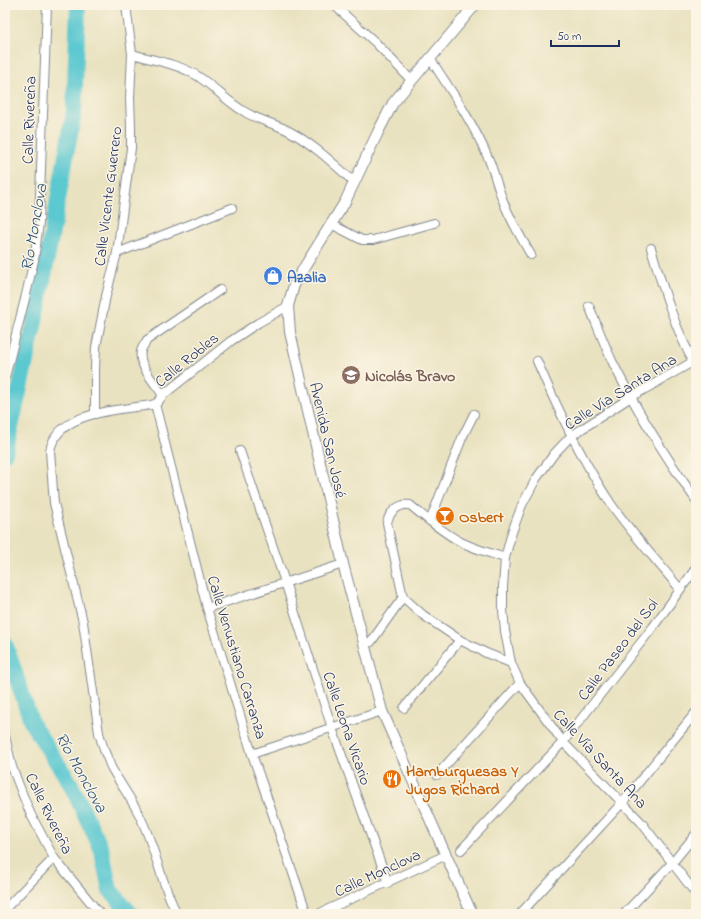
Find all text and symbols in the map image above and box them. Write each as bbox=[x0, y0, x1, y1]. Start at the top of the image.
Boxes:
scale bar bbox=[551, 22, 619, 48]
text: 50 m bbox=[557, 28, 581, 46]
street label: Calle Rivereña bbox=[16, 76, 44, 165]
street label: Calle Vicente Guerrero bbox=[89, 125, 129, 267]
water label: Río Monclova bbox=[15, 181, 55, 273]
shop icon: Azalia bbox=[262, 265, 284, 287]
place label: Azalia bbox=[287, 266, 327, 290]
street label: Calle Robles bbox=[150, 327, 225, 394]
street label: Calle Vía Santa Ana bbox=[560, 348, 682, 437]
school or university icon: Nicolás Bravo bbox=[340, 364, 362, 386]
place label: Nicolás Bravo bbox=[365, 365, 455, 389]
street label: Avenida San José bbox=[302, 380, 352, 502]
bar icon: Osbert bbox=[434, 505, 456, 527]
place label: Osbert bbox=[459, 506, 504, 530]
street label: Calle Venustiano Carranza bbox=[200, 573, 272, 742]
street label: Calle Paseo del Sol bbox=[572, 594, 665, 706]
street label: Calle Leona Vicario bbox=[315, 668, 377, 789]
street label: Calle Vía Santa Ana bbox=[547, 704, 652, 815]
water label: Río Monclova bbox=[48, 728, 113, 818]
place label: Hamburguesas Y Jugos Richard bbox=[406, 760, 519, 803]
restaurant icon: Hamburguesas Y Jugos Richard bbox=[381, 768, 403, 790]
street label: Calle Rivereña bbox=[18, 769, 78, 859]
street label: Calle Monclova bbox=[331, 843, 425, 904]

